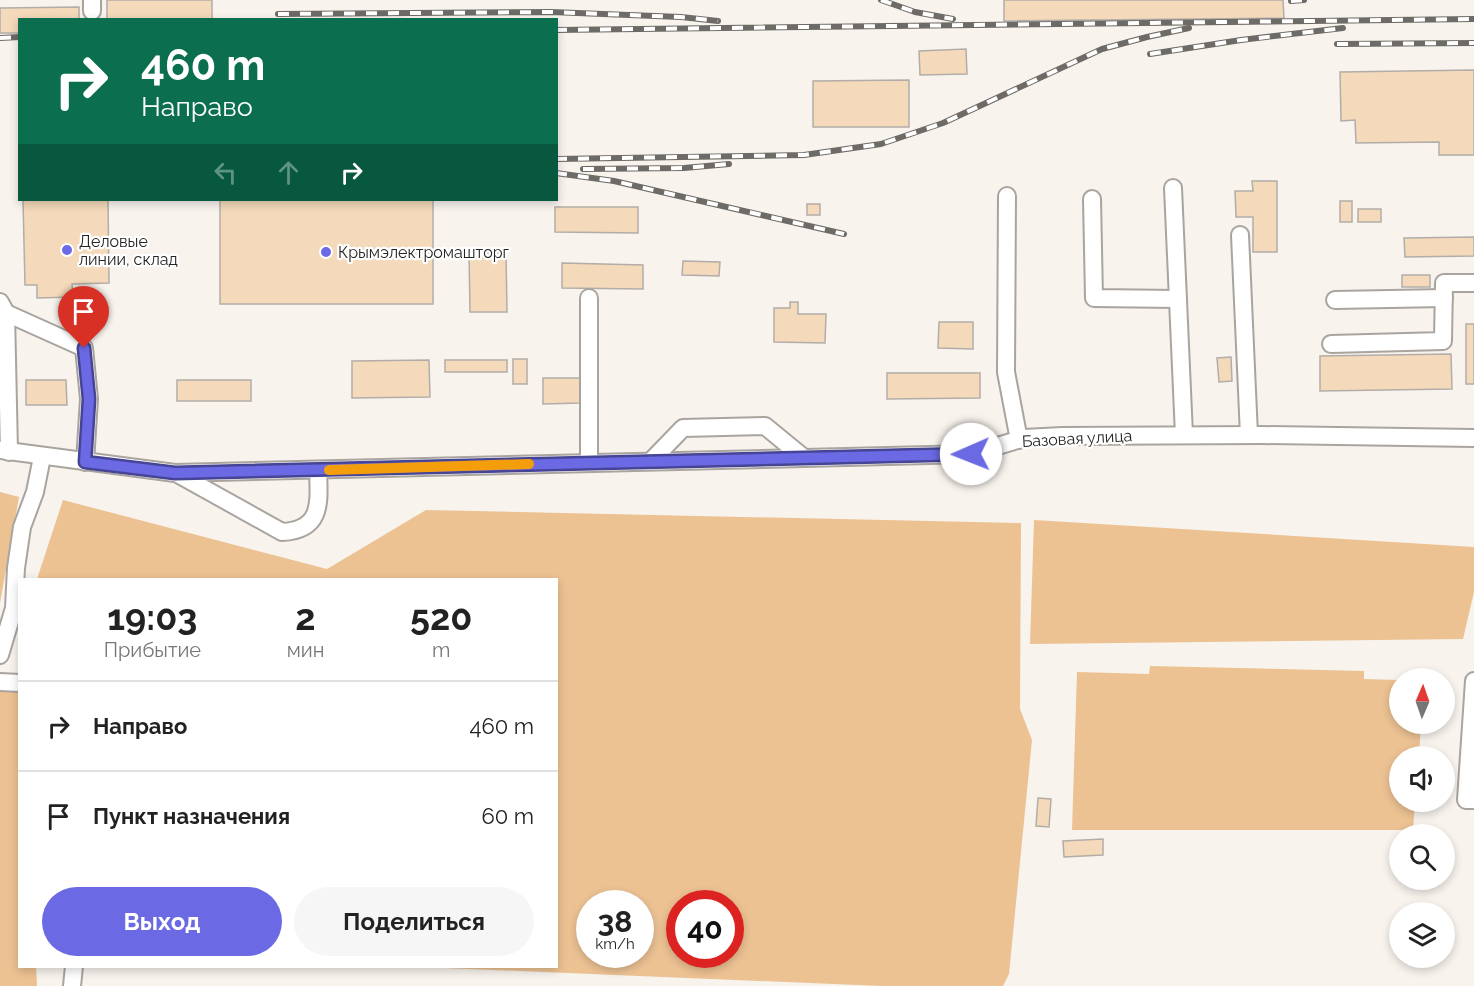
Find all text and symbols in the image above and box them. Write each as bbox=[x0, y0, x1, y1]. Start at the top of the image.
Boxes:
text: 460 m bbox=[141, 41, 265, 90]
icon: right bbox=[42, 42, 120, 120]
text: Направо bbox=[141, 91, 253, 122]
icon: left bbox=[209, 156, 242, 189]
icon: ahead bbox=[272, 156, 305, 189]
icon: right bbox=[335, 156, 368, 189]
place label: Деловые линии, склад bbox=[79, 232, 178, 269]
marker: Деловые линии, склад bbox=[60, 243, 74, 257]
place label: Крымэлектромашторг bbox=[338, 243, 510, 262]
marker: Крымэлектромашторг bbox=[319, 245, 333, 259]
pin bbox=[58, 286, 109, 348]
icon: arrive bbox=[67, 295, 100, 328]
position arrow bbox=[939, 422, 1003, 486]
street label: Базовая улица bbox=[1021, 426, 1133, 451]
text: 19:03 bbox=[107, 596, 197, 638]
text: 2 bbox=[295, 596, 316, 638]
text: 520 bbox=[410, 596, 472, 638]
text: Прибытие bbox=[104, 638, 201, 662]
text: мин bbox=[287, 638, 324, 662]
text: m bbox=[432, 638, 450, 662]
north arrow bbox=[1389, 668, 1455, 734]
map controls bbox=[1389, 668, 1455, 968]
icon: right bbox=[42, 710, 75, 743]
text: Направо bbox=[93, 713, 187, 739]
text: 460 m bbox=[469, 713, 534, 739]
button: sound bbox=[1389, 746, 1455, 812]
icon: arrive bbox=[42, 800, 75, 833]
text: Пункт назначения bbox=[93, 803, 290, 829]
text: 60 m bbox=[481, 803, 534, 829]
button: search bbox=[1389, 824, 1455, 890]
button: Выход bbox=[42, 887, 282, 956]
button: Поделиться bbox=[294, 887, 534, 956]
speed limit sign: 40 bbox=[666, 890, 744, 968]
button: layers bbox=[1389, 902, 1455, 968]
text: 38 bbox=[598, 904, 632, 939]
text: km/h bbox=[595, 935, 635, 953]

